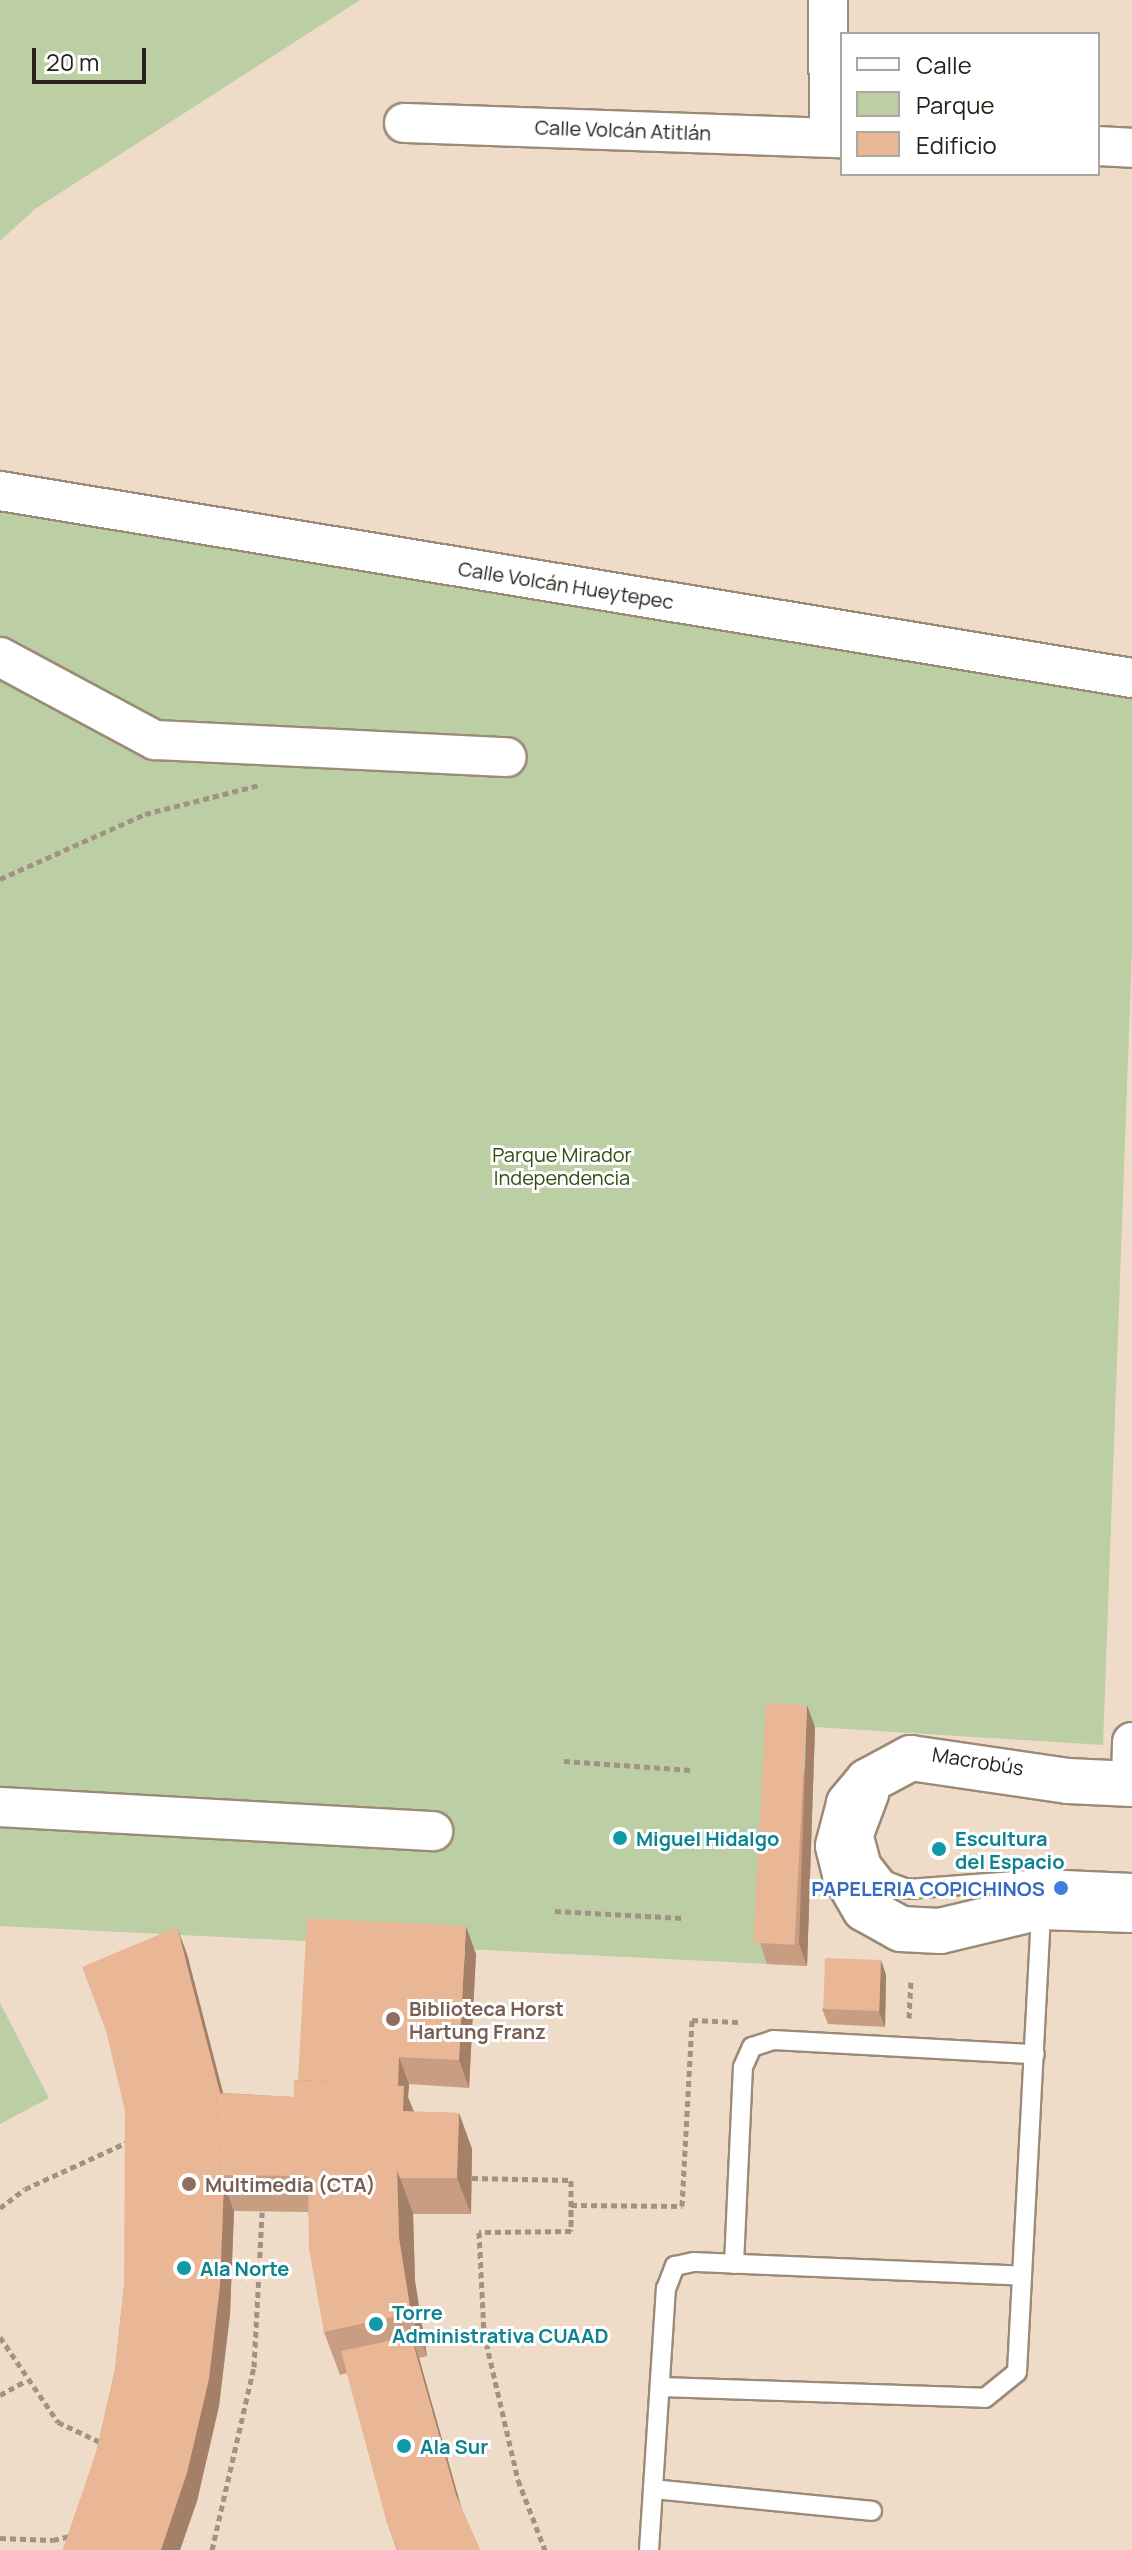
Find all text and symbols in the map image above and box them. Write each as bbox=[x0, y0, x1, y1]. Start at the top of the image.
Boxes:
scale bar bbox=[36, 32, 150, 82]
legend bbox=[840, 32, 1100, 176]
text: 20 m bbox=[46, 45, 99, 78]
text: Calle bbox=[916, 48, 972, 81]
text: Parque bbox=[916, 88, 994, 121]
street label: Calle Volcán Atitlán bbox=[534, 115, 712, 145]
text: Edificio bbox=[916, 128, 997, 161]
street label: Calle Volcán Hueytepec bbox=[457, 556, 675, 614]
park label: Parque Mirador Independencia bbox=[492, 1142, 632, 1189]
street label: Macrobús bbox=[931, 1742, 1025, 1780]
place label: Miguel Hidalgo bbox=[636, 1826, 779, 1850]
place label: Escultura del Espacio bbox=[955, 1826, 1065, 1873]
marker: Miguel Hidalgo bbox=[611, 1829, 629, 1847]
marker: Escultura del Espacio bbox=[930, 1840, 948, 1858]
place label: PAPELERIA COPICHINOS bbox=[811, 1876, 1045, 1900]
marker: PAPELERIA COPICHINOS bbox=[1052, 1879, 1070, 1897]
place label: Biblioteca Horst Hartung Franz bbox=[409, 1996, 564, 2043]
marker: Biblioteca Horst Hartung Franz bbox=[384, 2010, 402, 2028]
place label: Multimedia (CTA) bbox=[205, 2172, 376, 2196]
marker: Multimedia (CTA) bbox=[180, 2175, 198, 2193]
place label: Ala Norte bbox=[200, 2256, 289, 2280]
marker: Ala Norte bbox=[175, 2259, 193, 2277]
place label: Torre Administrativa CUAAD bbox=[392, 2300, 608, 2347]
marker: Torre Administrativa CUAAD bbox=[367, 2315, 385, 2333]
place label: Ala Sur bbox=[420, 2434, 488, 2458]
marker: Ala Sur bbox=[395, 2437, 413, 2455]

